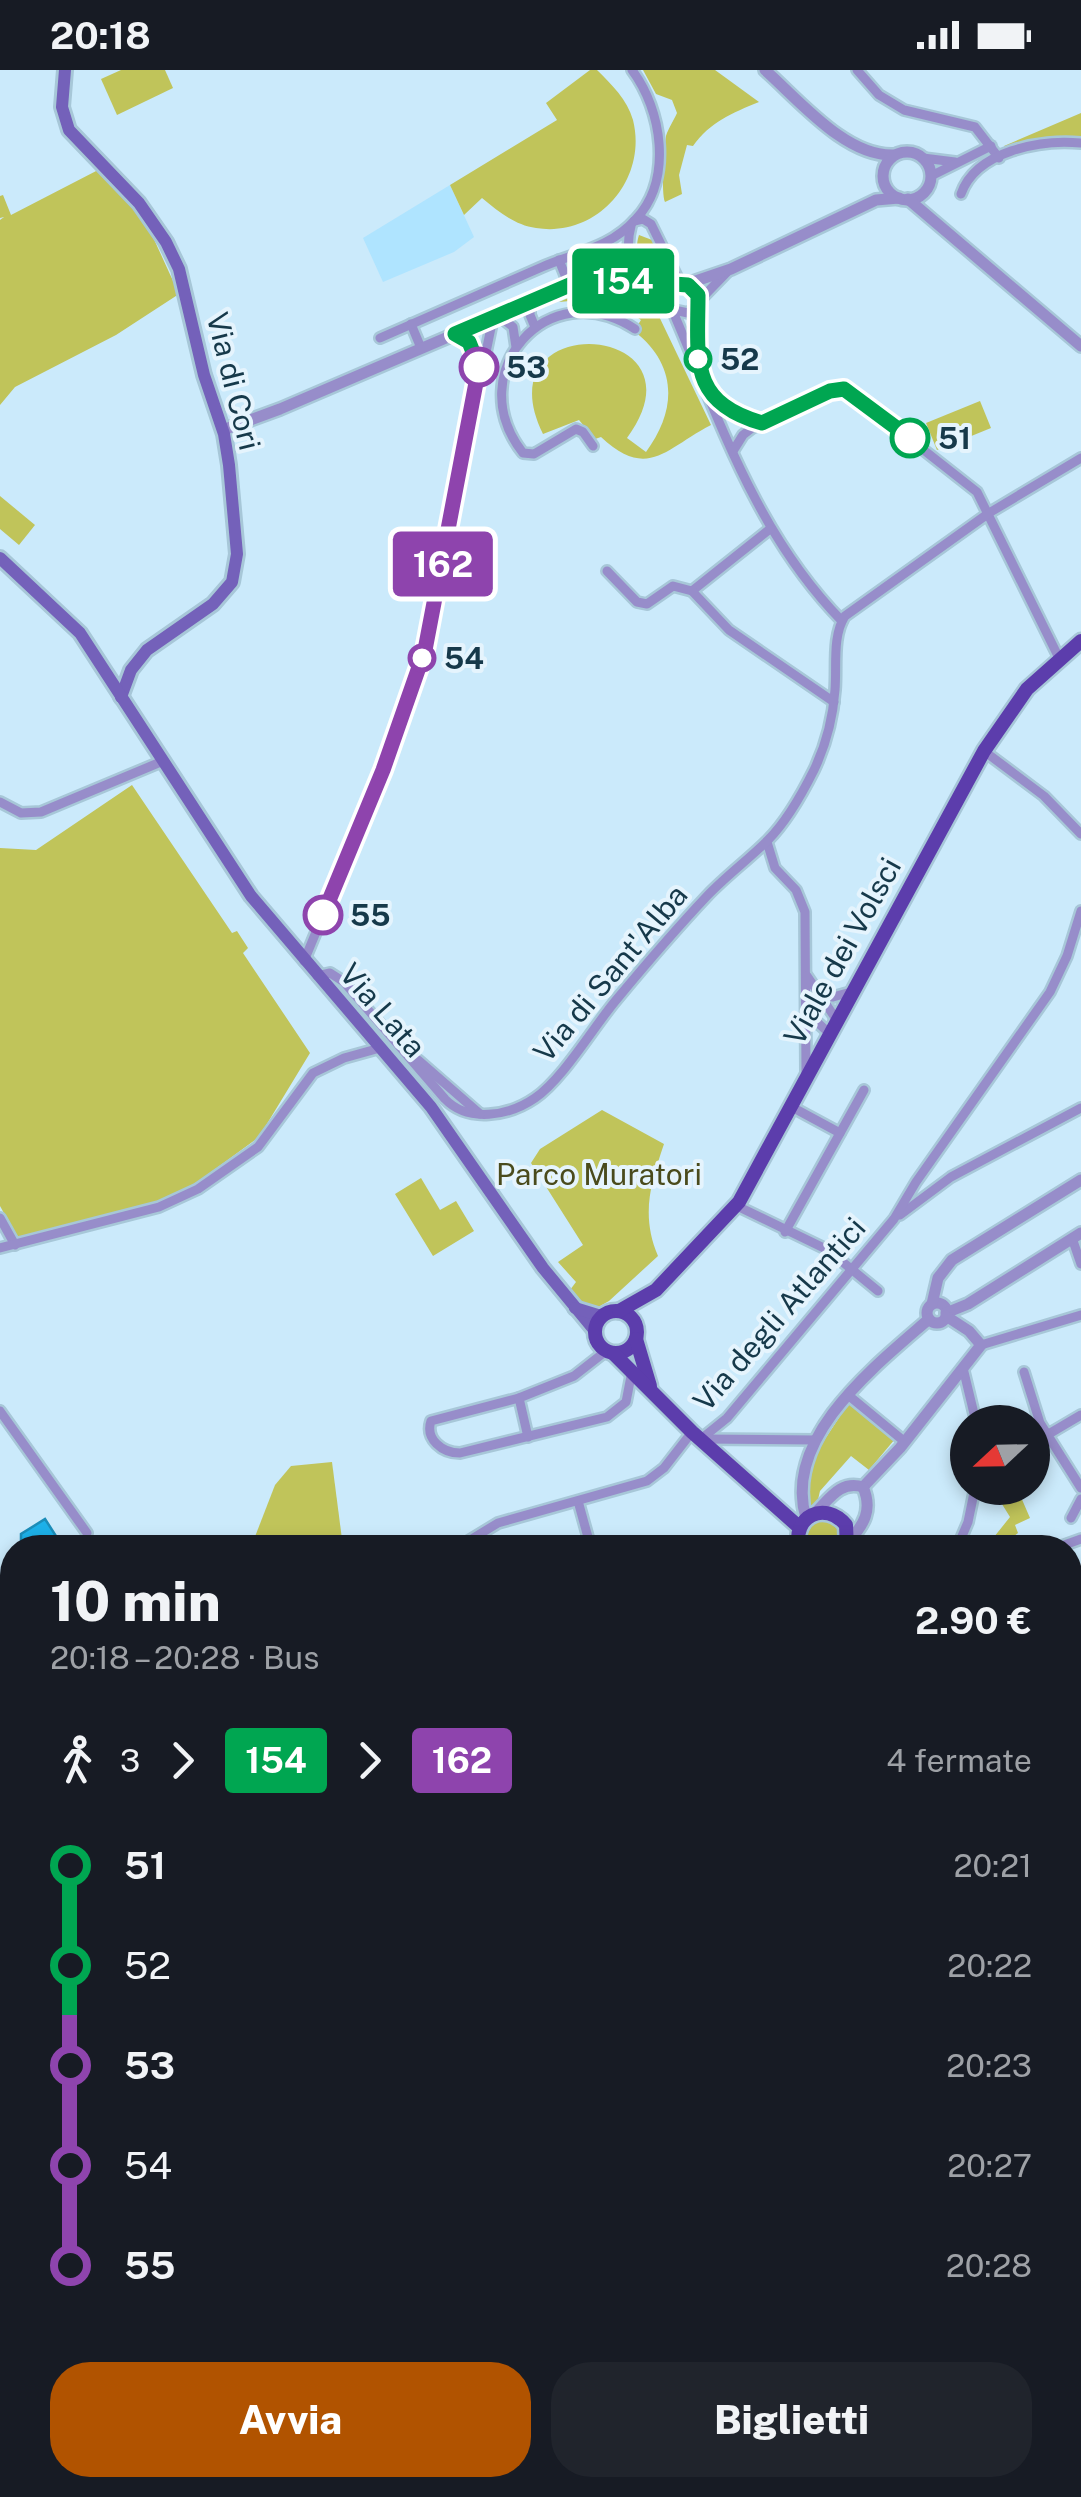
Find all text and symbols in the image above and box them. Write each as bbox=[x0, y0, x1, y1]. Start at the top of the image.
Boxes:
text: 20:18 bbox=[50, 13, 151, 58]
line badge: 154 bbox=[566, 248, 680, 314]
text: 154 bbox=[592, 261, 654, 302]
street label: Via di Cori bbox=[200, 308, 268, 454]
place label: 52 bbox=[720, 341, 759, 377]
marker: 52 bbox=[685, 346, 711, 372]
marker: 53 bbox=[460, 348, 498, 386]
place label: 53 bbox=[506, 349, 546, 385]
marker: 51 bbox=[891, 419, 929, 457]
place label: 51 bbox=[938, 420, 971, 456]
line badge: 162 bbox=[386, 532, 500, 596]
text: 162 bbox=[413, 544, 473, 585]
place label: 54 bbox=[444, 640, 484, 676]
marker: 54 bbox=[409, 645, 435, 671]
street label: Viale dei Volsci bbox=[776, 851, 908, 1051]
street label: Via di Sant'Alba bbox=[525, 877, 695, 1069]
marker: 55 bbox=[304, 896, 342, 934]
place label: 55 bbox=[350, 897, 391, 933]
street label: Via Lata bbox=[333, 956, 433, 1064]
park label: Parco Muratori bbox=[496, 1156, 702, 1192]
street label: Via degli Atlantici bbox=[685, 1210, 873, 1418]
north arrow bbox=[950, 1405, 1050, 1505]
map controls bbox=[950, 1405, 1050, 1505]
text: 10 min bbox=[50, 1569, 221, 1633]
text: 2.90 € bbox=[915, 1598, 1032, 1643]
text: 20:18 – 20:28 · Bus bbox=[50, 1639, 319, 1676]
icon: walk bbox=[50, 1733, 105, 1788]
icon: forward bbox=[155, 1733, 210, 1788]
icon: forward bbox=[342, 1733, 397, 1788]
text: 154 bbox=[245, 1740, 307, 1781]
text: 162 bbox=[432, 1740, 492, 1781]
text: 3 bbox=[120, 1742, 140, 1779]
text: 4 fermate bbox=[886, 1742, 1032, 1779]
text: 51 bbox=[124, 1843, 166, 1888]
text: 20:21 bbox=[953, 1847, 1032, 1884]
text: 52 bbox=[124, 1943, 171, 1988]
text: 20:22 bbox=[947, 1947, 1032, 1984]
text: 53 bbox=[124, 2043, 175, 2088]
text: 20:23 bbox=[946, 2047, 1032, 2084]
text: 54 bbox=[124, 2143, 172, 2188]
text: 20:27 bbox=[947, 2147, 1032, 2184]
text: 55 bbox=[124, 2243, 175, 2288]
text: 20:28 bbox=[946, 2247, 1032, 2284]
button: Avvia bbox=[50, 2362, 531, 2477]
button: Biglietti bbox=[551, 2362, 1032, 2477]

